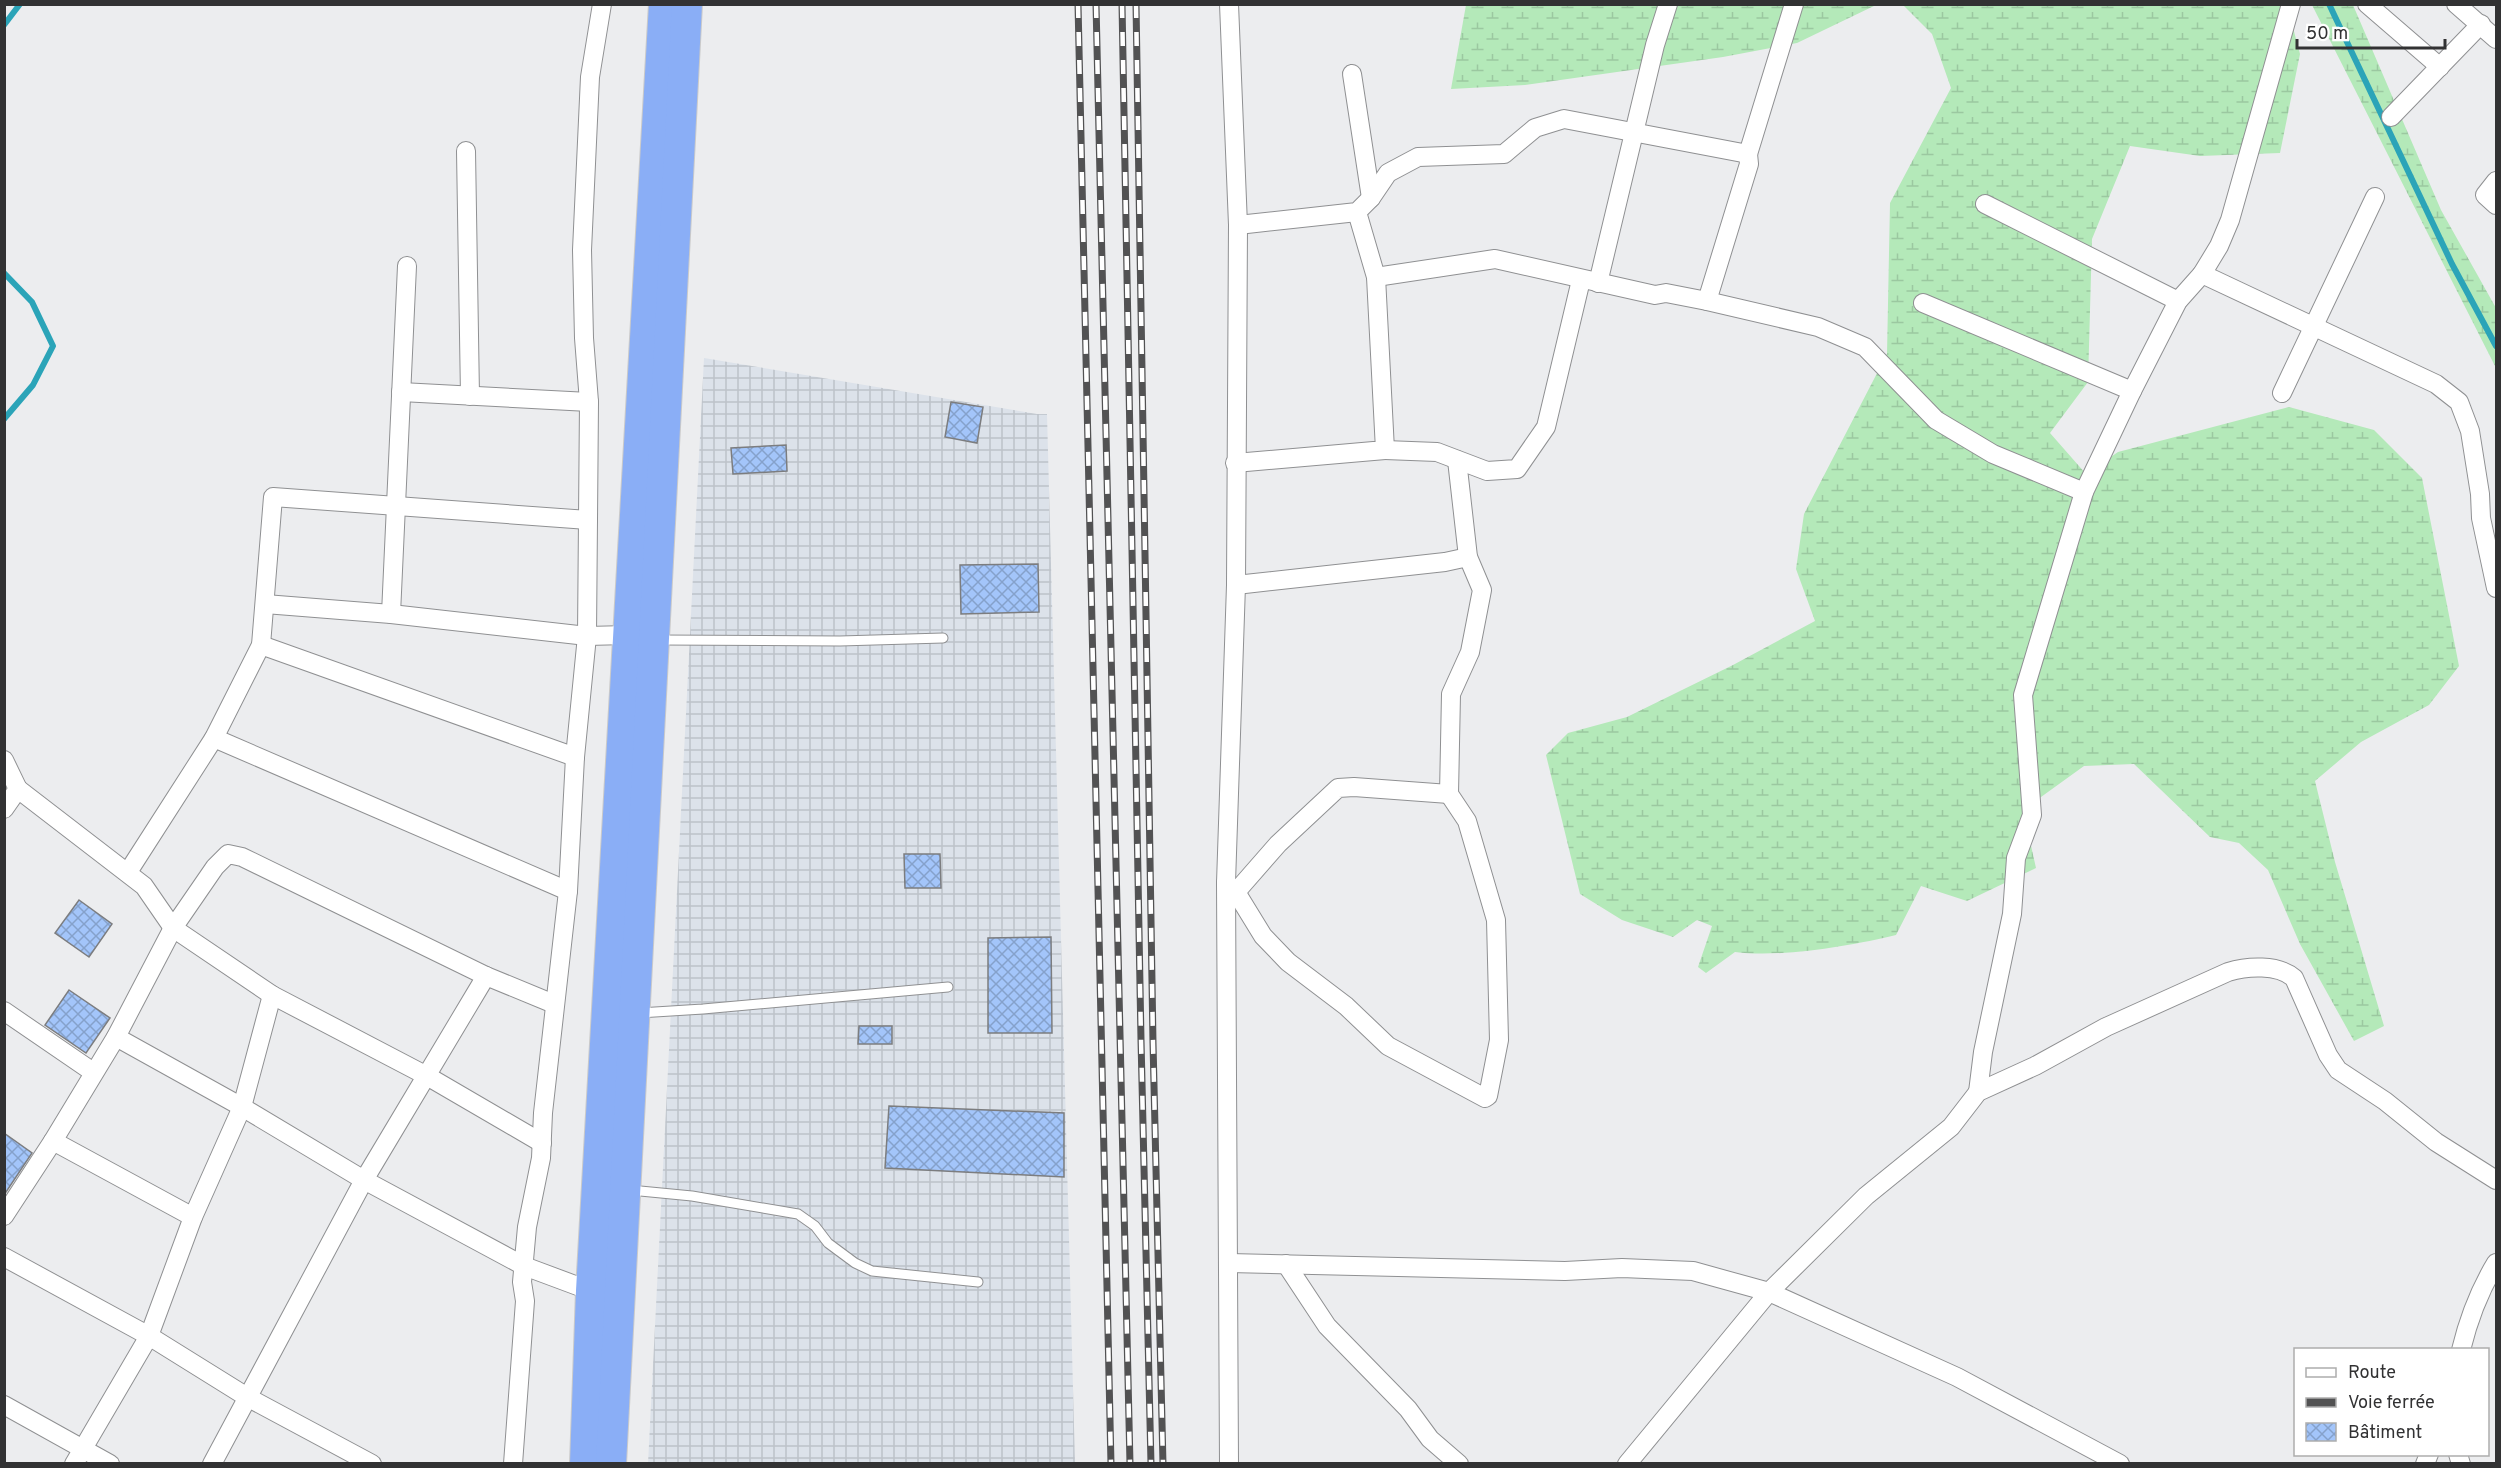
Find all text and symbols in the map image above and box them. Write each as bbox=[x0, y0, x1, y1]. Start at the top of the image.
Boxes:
scale bar bbox=[2297, 12, 2446, 50]
text: 50 m bbox=[2306, 23, 2348, 46]
legend bbox=[2294, 1348, 2489, 1456]
text: Route bbox=[2348, 1362, 2396, 1385]
text: Voie ferrée bbox=[2348, 1392, 2435, 1415]
text: Bâtiment bbox=[2348, 1422, 2422, 1445]

